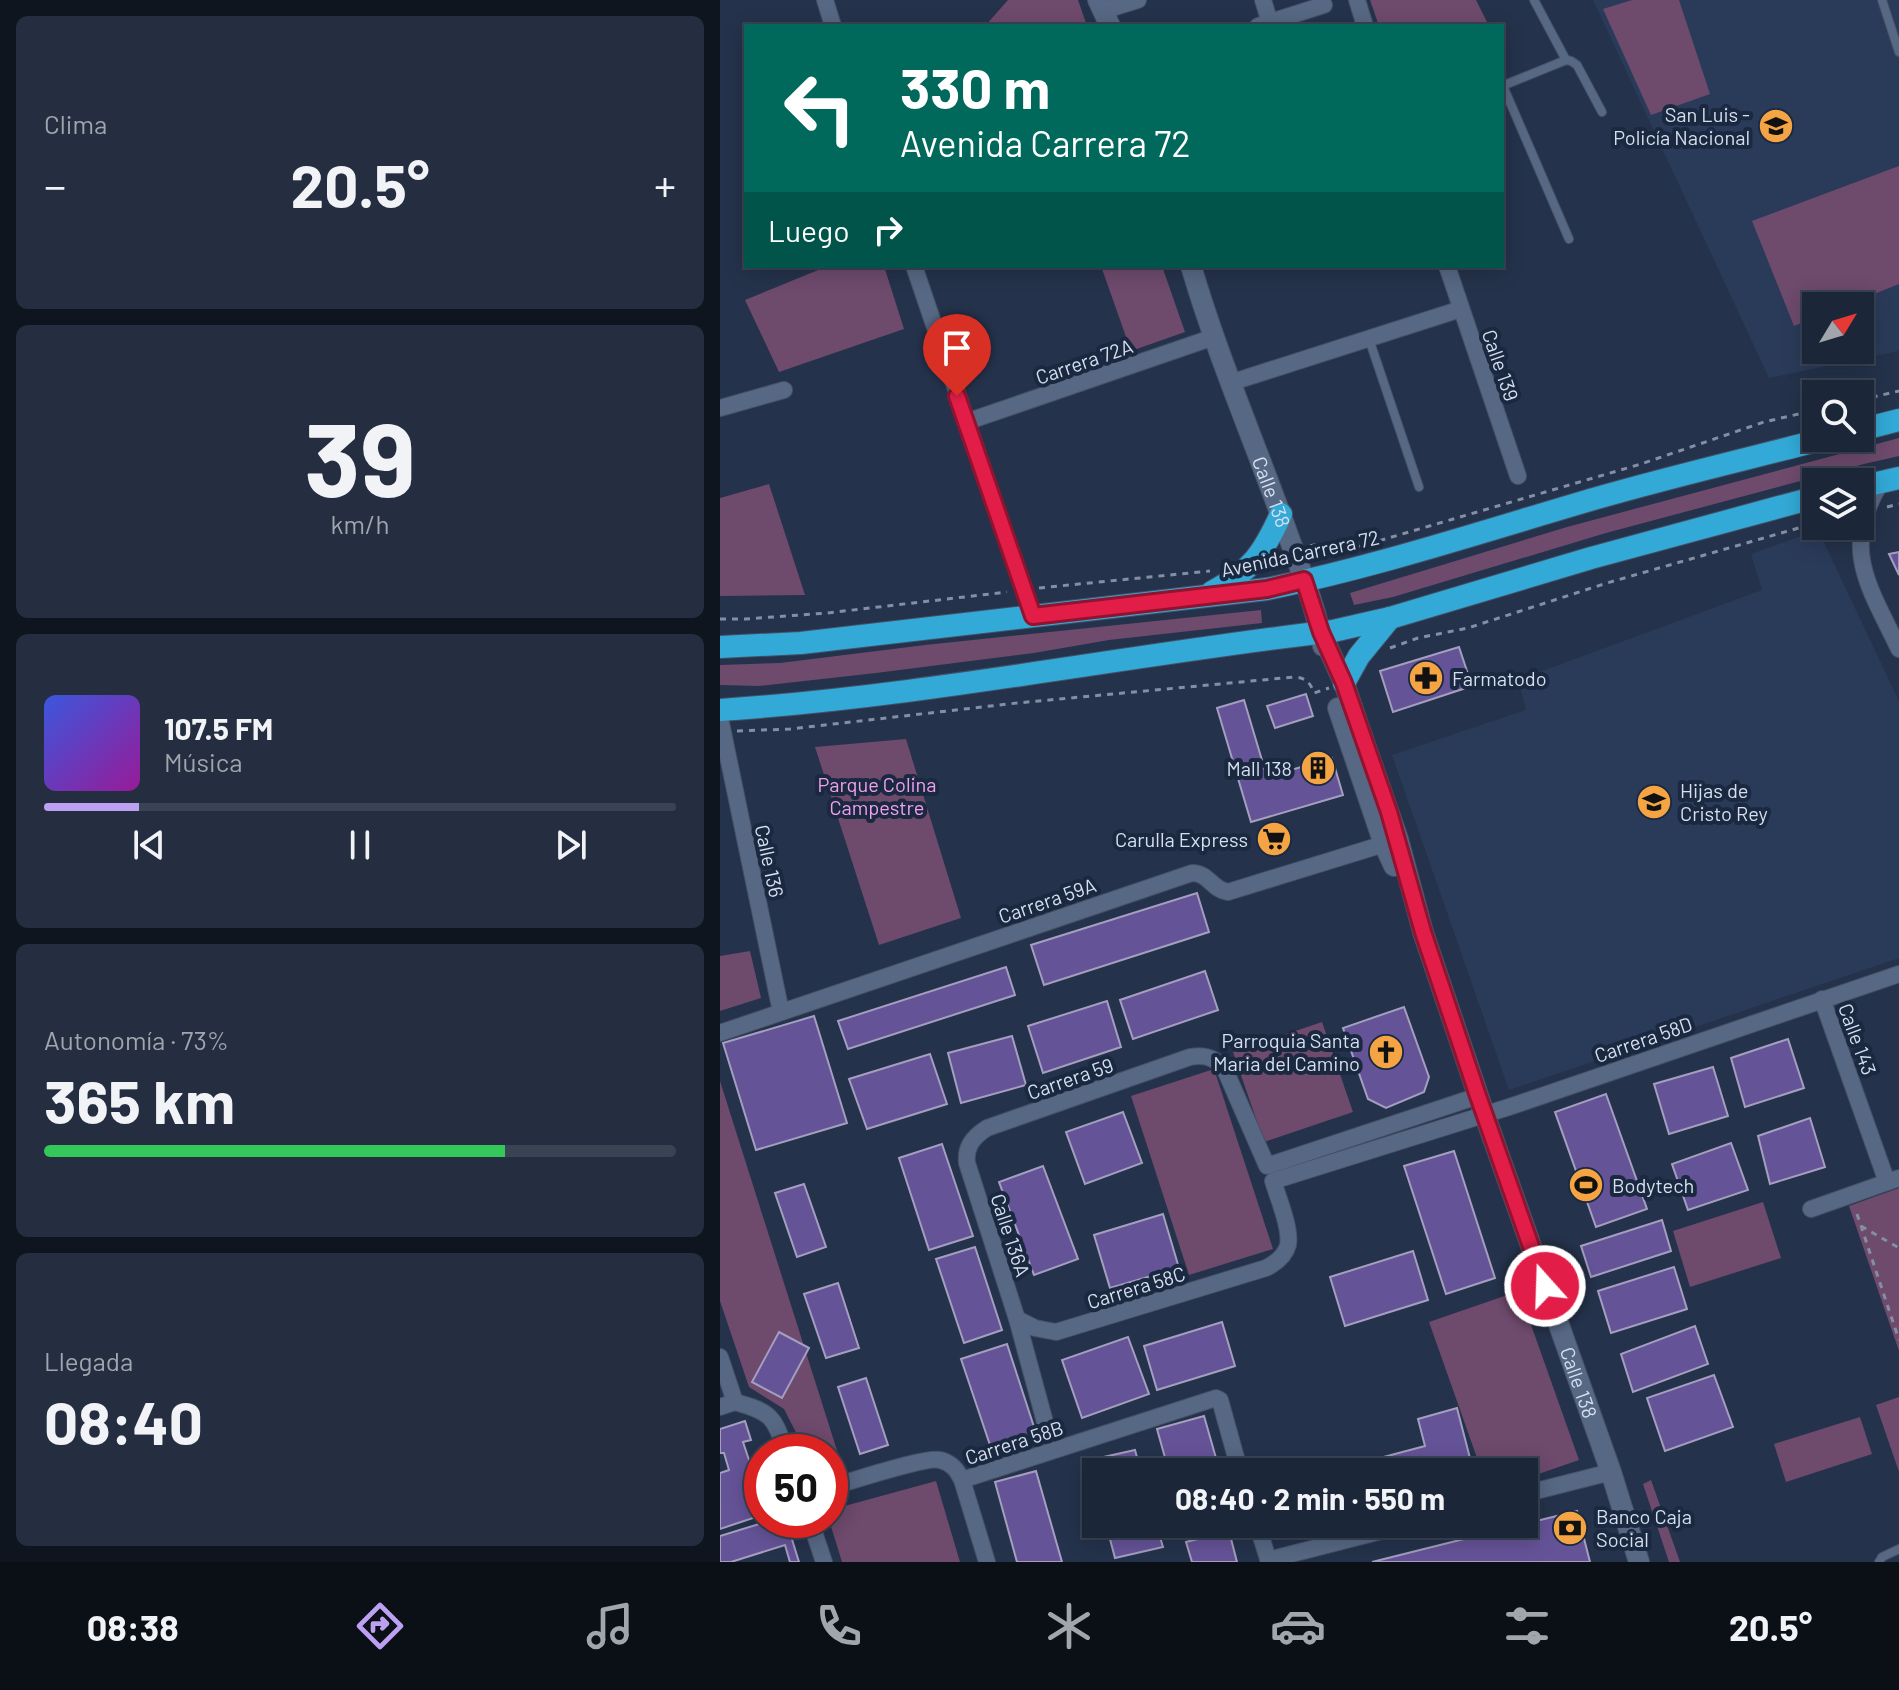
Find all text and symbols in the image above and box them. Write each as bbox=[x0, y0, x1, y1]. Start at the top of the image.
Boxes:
text: 330 m bbox=[900, 53, 1050, 120]
icon: left bbox=[768, 56, 872, 160]
place label: San Luis - Policía Nacional bbox=[1613, 102, 1750, 149]
school or university icon: San Luis - Policía Nacional bbox=[1757, 107, 1795, 145]
text: Clima bbox=[44, 108, 107, 139]
text: Avenida Carrera 72 bbox=[900, 121, 1191, 164]
text: 20.5° bbox=[291, 148, 429, 220]
text: − bbox=[44, 158, 66, 211]
text: + bbox=[654, 158, 676, 211]
icon: right bbox=[866, 208, 910, 252]
text: Luego bbox=[768, 212, 850, 248]
north arrow bbox=[1802, 292, 1874, 364]
map controls bbox=[1802, 292, 1874, 540]
pin bbox=[923, 314, 991, 396]
icon: arrive bbox=[935, 326, 979, 370]
street label: Calle 139 bbox=[1478, 326, 1524, 404]
street label: Carrera 72A bbox=[1032, 333, 1136, 389]
button: search bbox=[1802, 380, 1874, 452]
text: 39 bbox=[304, 393, 416, 518]
street label: Calle 138 bbox=[1248, 453, 1296, 531]
button: layers bbox=[1802, 468, 1874, 540]
text: km/h bbox=[331, 508, 389, 539]
street label: Avenida Carrera 72 bbox=[1219, 524, 1381, 582]
pharmacy icon: Farmatodo bbox=[1407, 659, 1445, 697]
place label: Farmatodo bbox=[1452, 666, 1547, 690]
text: 107.5 FM bbox=[164, 710, 273, 746]
text: Música bbox=[164, 746, 243, 777]
building icon: Mall 138 bbox=[1299, 749, 1337, 787]
place label: Mall 138 bbox=[1227, 756, 1292, 780]
park label: Parque Colina Campestre bbox=[817, 772, 937, 819]
place label: Hijas de Cristo Rey bbox=[1680, 778, 1768, 825]
school or university icon: Hijas de Cristo Rey bbox=[1635, 783, 1673, 821]
supermarket icon: Carulla Express bbox=[1255, 820, 1293, 858]
street label: Calle 136 bbox=[751, 822, 789, 900]
icon: previous bbox=[127, 823, 171, 867]
icon: pause bbox=[338, 823, 382, 867]
icon: next bbox=[549, 823, 593, 867]
place label: Carulla Express bbox=[1115, 827, 1248, 851]
street label: Carrera 59A bbox=[995, 872, 1099, 928]
street label: Calle 143 bbox=[1834, 1000, 1882, 1078]
street label: Carrera 58D bbox=[1591, 1011, 1695, 1067]
text: Autonomía · 73% bbox=[44, 1024, 229, 1055]
place label: Parroquia Santa Maria del Camino bbox=[1213, 1028, 1360, 1075]
church icon: Parroquia Santa Maria del Camino bbox=[1367, 1033, 1405, 1071]
street label: Carrera 59 bbox=[1024, 1052, 1116, 1104]
text: 365 km bbox=[44, 1064, 235, 1136]
sports icon: Bodytech bbox=[1567, 1166, 1605, 1204]
place label: Bodytech bbox=[1612, 1173, 1694, 1197]
street label: Calle 136A bbox=[986, 1190, 1036, 1280]
position arrow bbox=[1503, 1244, 1587, 1328]
street label: Carrera 58C bbox=[1084, 1261, 1188, 1313]
street label: Calle 138 bbox=[1556, 1343, 1603, 1421]
text: Llegada bbox=[44, 1345, 133, 1376]
text: 08:40 bbox=[44, 1385, 203, 1457]
street label: Carrera 58B bbox=[962, 1415, 1066, 1469]
speed limit sign: 50 bbox=[744, 1434, 848, 1538]
text: 08:40 · 2 min · 550 m bbox=[1175, 1480, 1445, 1516]
place label: Banco Caja Social bbox=[1596, 1504, 1692, 1551]
bank icon: Banco Caja Social bbox=[1551, 1509, 1589, 1547]
icon: directions bbox=[352, 1598, 408, 1654]
icon: music bbox=[582, 1598, 638, 1654]
icon: phone bbox=[811, 1598, 867, 1654]
icon: climate bbox=[1041, 1598, 1097, 1654]
icon: car bbox=[1270, 1598, 1326, 1654]
icon: filters bbox=[1499, 1598, 1555, 1654]
text: 08:38 bbox=[87, 1605, 179, 1648]
text: 20.5° bbox=[1729, 1605, 1812, 1648]

